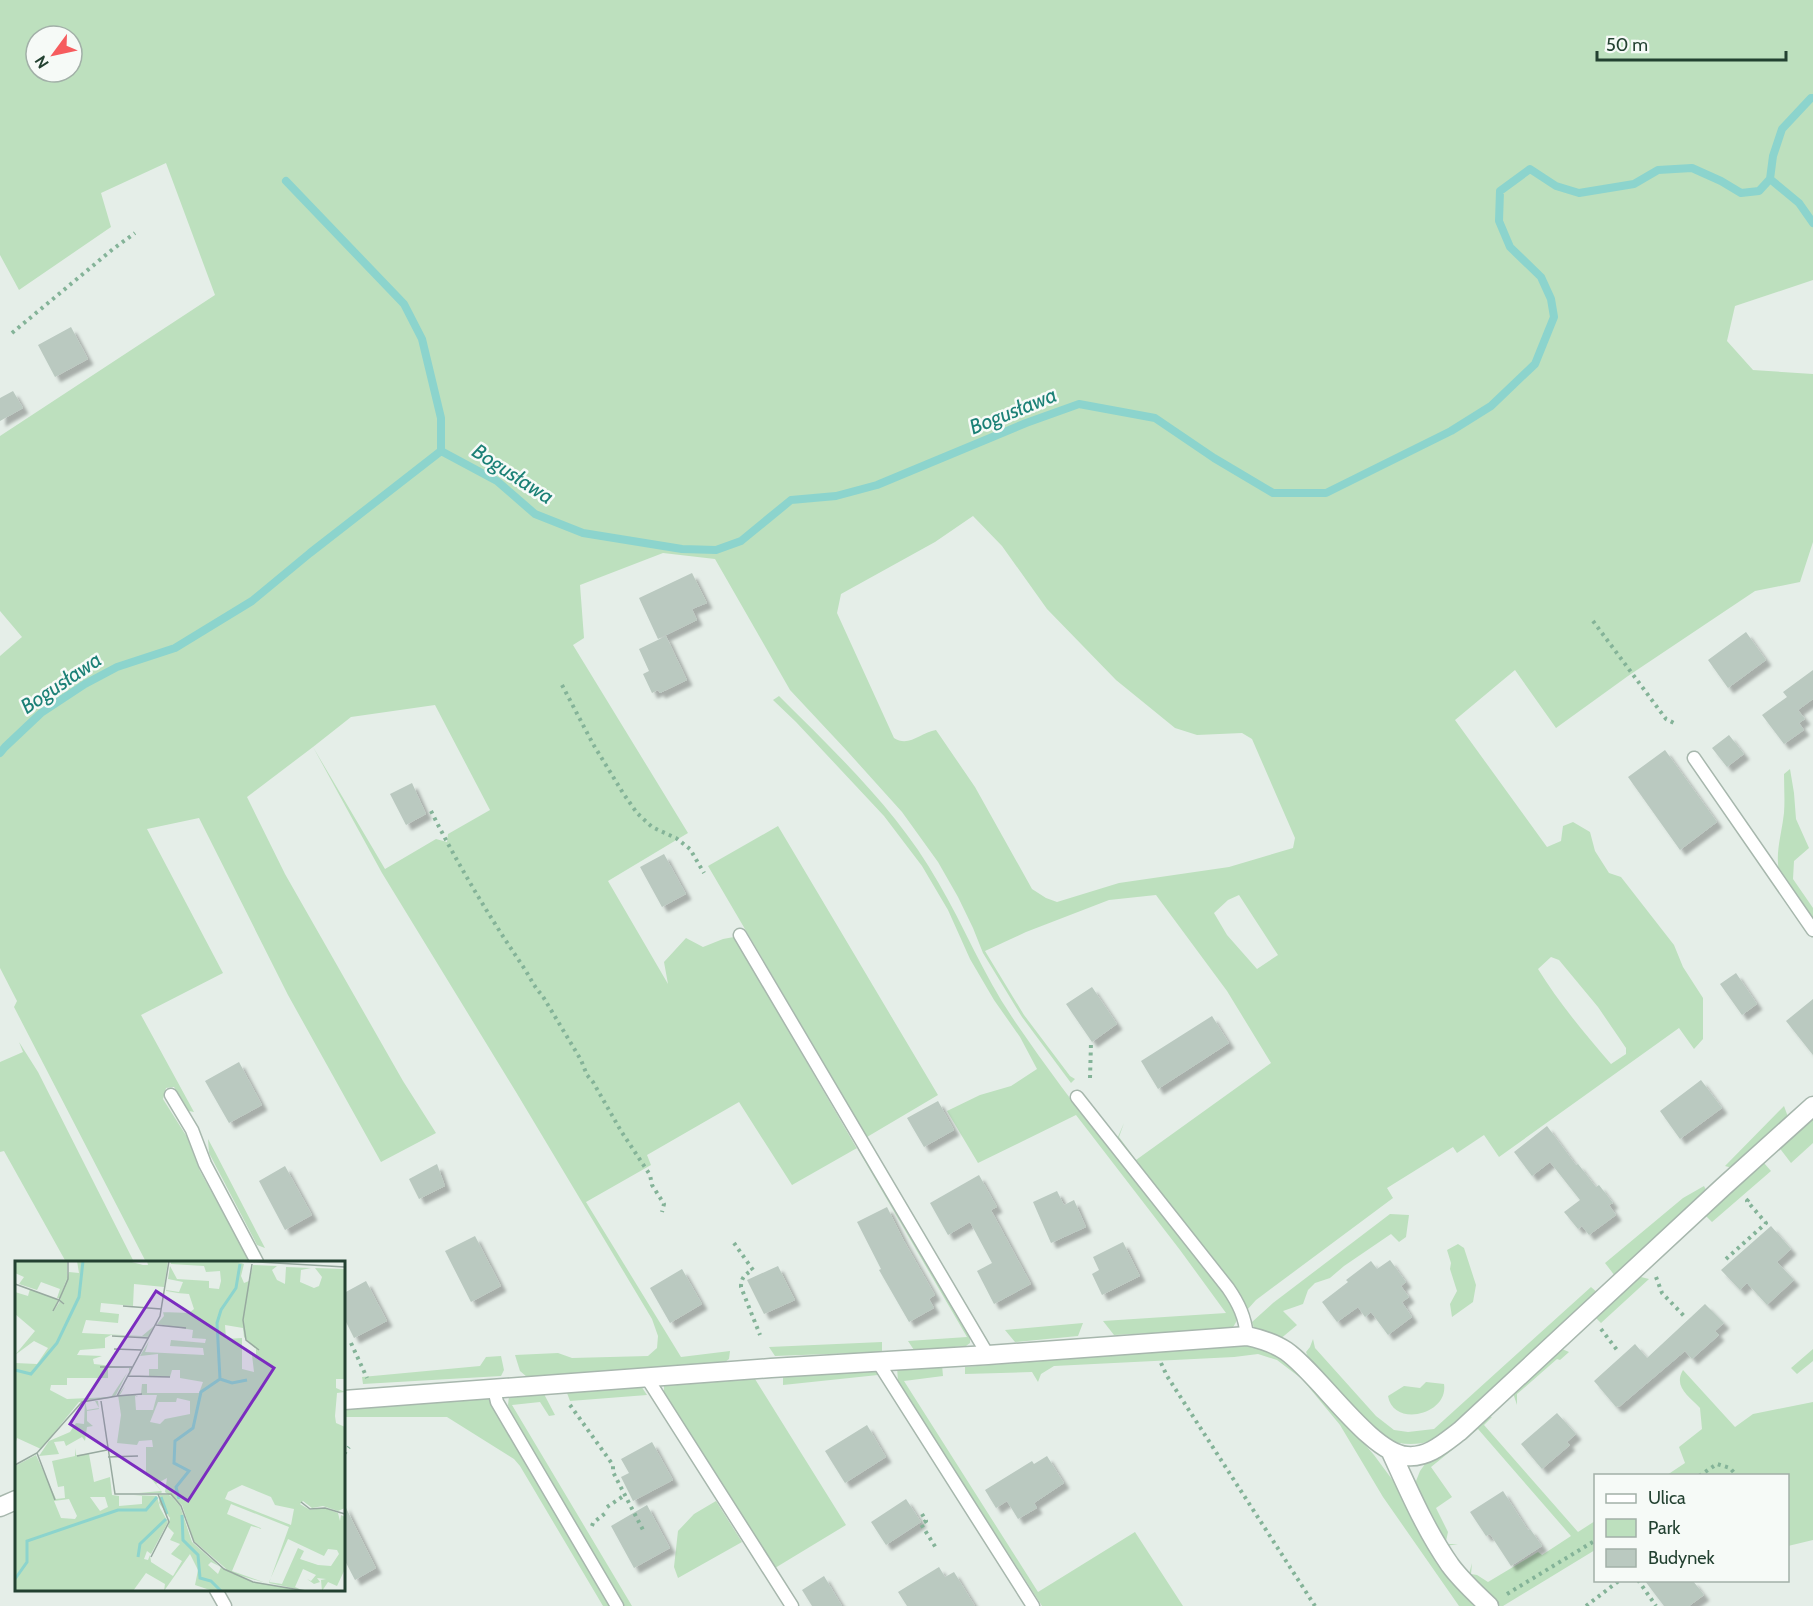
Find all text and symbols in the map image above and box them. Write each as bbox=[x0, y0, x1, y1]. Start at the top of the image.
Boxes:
north arrow bbox=[24, 24, 84, 84]
scale bar bbox=[1597, 24, 1786, 62]
text: 50 m bbox=[1606, 34, 1648, 56]
text: N bbox=[31, 52, 53, 72]
water label: Bogusława bbox=[965, 382, 1060, 439]
water label: Bogusława bbox=[468, 438, 559, 509]
water label: Bogusława bbox=[16, 646, 106, 719]
inset map bbox=[15, 1261, 345, 1591]
legend bbox=[1594, 1474, 1789, 1582]
text: Ulica bbox=[1648, 1487, 1686, 1509]
text: Park bbox=[1648, 1517, 1681, 1539]
text: Budynek bbox=[1648, 1547, 1715, 1569]

